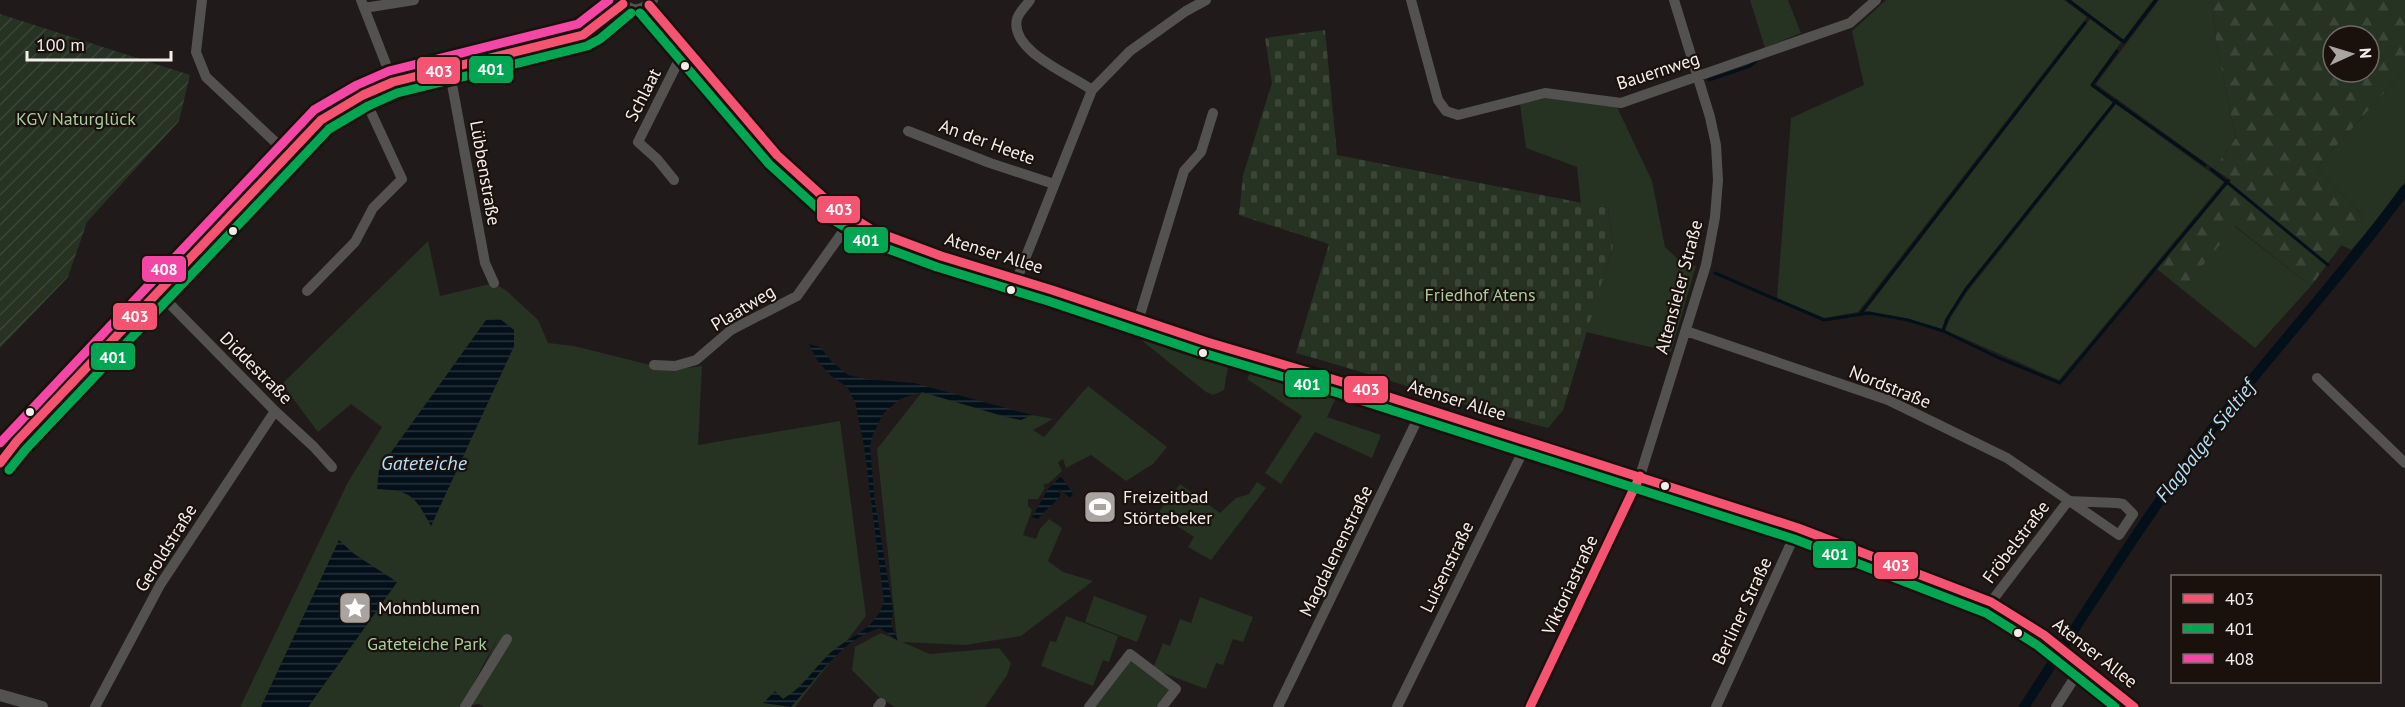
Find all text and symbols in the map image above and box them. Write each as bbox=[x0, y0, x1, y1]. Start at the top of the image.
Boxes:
scale bar bbox=[27, 24, 171, 62]
north arrow bbox=[2321, 24, 2381, 84]
text: 100 m bbox=[36, 33, 85, 56]
street label: Bauernweg bbox=[1613, 46, 1702, 95]
text: N bbox=[2356, 47, 2376, 59]
line badge: 401 bbox=[468, 55, 514, 84]
line badge: 403 bbox=[416, 56, 461, 85]
text: 401 bbox=[477, 59, 505, 79]
unlabelled marker bbox=[679, 60, 691, 72]
text: 403 bbox=[425, 61, 453, 81]
street label: Schlaat bbox=[619, 64, 666, 125]
park label: KGV Naturglück bbox=[16, 107, 136, 130]
street label: An der Heete bbox=[936, 114, 1038, 169]
street label: Lübbenstraße bbox=[465, 119, 506, 227]
line badge: 403 bbox=[816, 195, 861, 224]
text: 403 bbox=[825, 199, 853, 219]
street label: Altensieler Straße bbox=[1650, 217, 1707, 357]
unlabelled marker bbox=[227, 225, 239, 237]
line badge: 401 bbox=[843, 226, 889, 254]
street label: Atenser Allee bbox=[942, 227, 1046, 278]
text: 401 bbox=[852, 230, 880, 250]
line badge: 408 bbox=[141, 255, 187, 283]
text: 408 bbox=[150, 259, 178, 279]
street label: Plaatweg bbox=[706, 279, 779, 336]
park label: Friedhof Atens bbox=[1424, 283, 1536, 306]
unlabelled marker bbox=[1005, 284, 1017, 296]
line badge: 403 bbox=[112, 302, 158, 331]
text: 403 bbox=[121, 306, 149, 326]
street label: Diddestraße bbox=[215, 326, 298, 409]
line badge: 401 bbox=[90, 342, 136, 371]
text: 401 bbox=[99, 347, 127, 367]
unlabelled marker bbox=[1197, 347, 1209, 359]
street label: Nordstraße bbox=[1846, 360, 1934, 413]
line badge: 401 bbox=[1284, 369, 1330, 398]
water label: Flagbalger Sieltief bbox=[2149, 372, 2263, 507]
text: 401 bbox=[1293, 374, 1321, 394]
street label: Atenser Allee bbox=[1405, 374, 1509, 425]
line badge: 403 bbox=[1343, 375, 1389, 404]
text: 403 bbox=[1352, 379, 1380, 399]
unlabelled marker bbox=[24, 406, 36, 418]
water label: Gateteiche bbox=[381, 450, 468, 476]
unlabelled marker bbox=[1659, 480, 1671, 492]
street label: Magdalenenstraße bbox=[1294, 481, 1377, 620]
place label: Freizeitbad Störtebeker bbox=[1123, 485, 1212, 529]
sports icon: Freizeitbad Störtebeker bbox=[1082, 489, 1118, 525]
street label: Fröbelstraße bbox=[1977, 496, 2054, 588]
street label: Geroldstraße bbox=[129, 499, 202, 596]
street label: Luisenstraße bbox=[1415, 517, 1478, 616]
street label: Viktoriastraße bbox=[1536, 531, 1603, 639]
line badge: 401 bbox=[1812, 540, 1857, 569]
text: 401 bbox=[1821, 544, 1849, 564]
line badge: 403 bbox=[1873, 551, 1919, 580]
street label: Berliner Straße bbox=[1707, 553, 1777, 668]
text: 403 bbox=[1882, 555, 1910, 575]
legend bbox=[2171, 575, 2381, 683]
text: 403 bbox=[2225, 587, 2254, 610]
place icon: Mohnblumen bbox=[337, 590, 373, 626]
place label: Mohnblumen bbox=[378, 596, 480, 619]
street label: Atenser Allee bbox=[2048, 612, 2142, 693]
text: 401 bbox=[2225, 617, 2254, 640]
unlabelled marker bbox=[2012, 627, 2024, 639]
park label: Gateteiche Park bbox=[367, 632, 487, 655]
text: 408 bbox=[2225, 647, 2254, 670]

